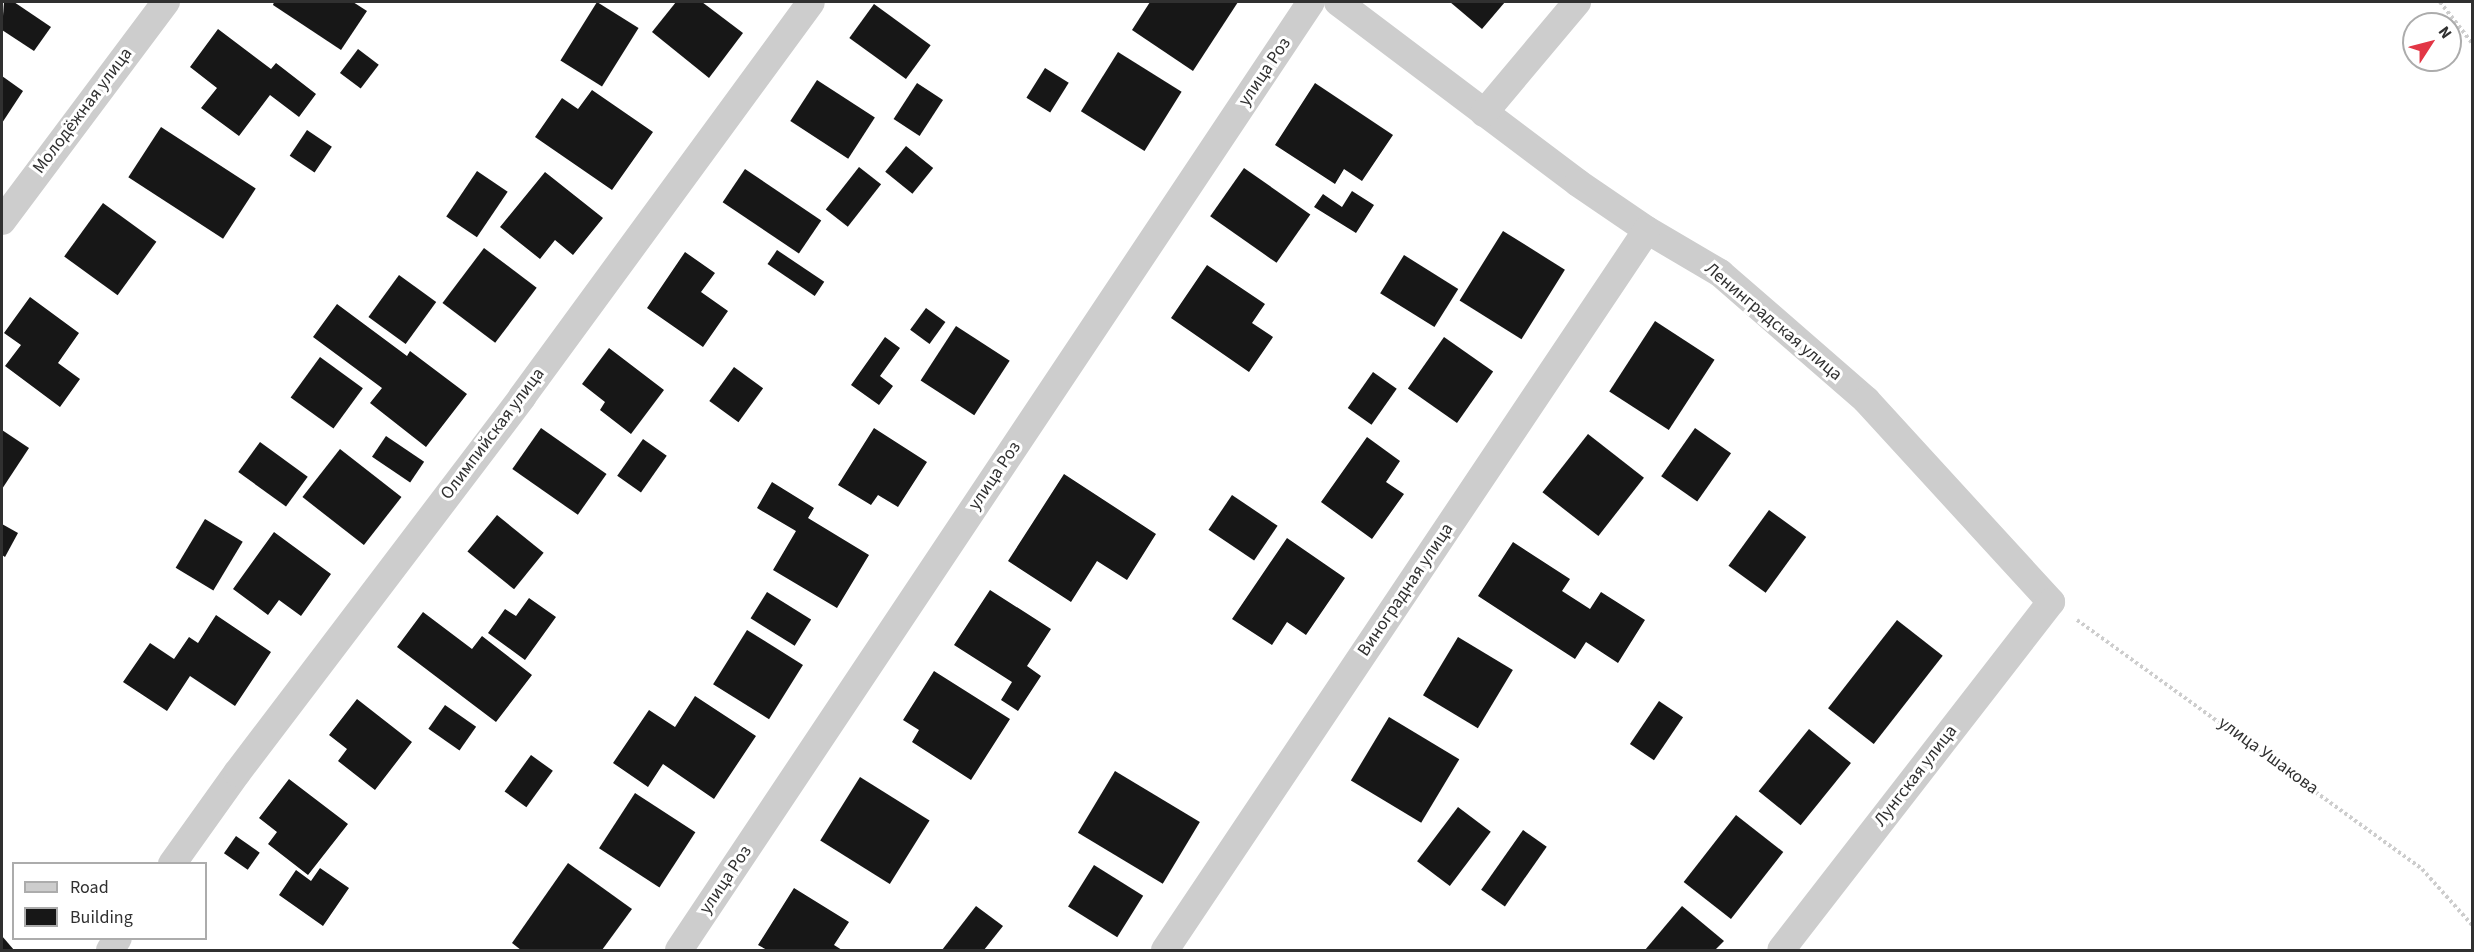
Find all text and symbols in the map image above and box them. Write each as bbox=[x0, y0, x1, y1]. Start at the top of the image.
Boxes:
north arrow bbox=[2402, 12, 2462, 72]
text: N bbox=[2433, 22, 2457, 43]
street label: улица Роз bbox=[1234, 34, 1296, 110]
street label: Молодёжная улица bbox=[29, 44, 137, 178]
street label: Ленинградская улица bbox=[1700, 258, 1846, 386]
street label: Олимпийская улица bbox=[436, 364, 550, 504]
street label: улица Роз bbox=[964, 438, 1026, 514]
street label: Виноградная улица bbox=[1354, 519, 1458, 661]
street label: улица Ушакова bbox=[2214, 712, 2322, 800]
street label: Лунгская улица bbox=[1870, 721, 1962, 831]
street label: улица Роз bbox=[695, 842, 757, 918]
legend bbox=[12, 862, 207, 940]
text: Road bbox=[70, 875, 109, 900]
text: Building bbox=[70, 905, 133, 930]

